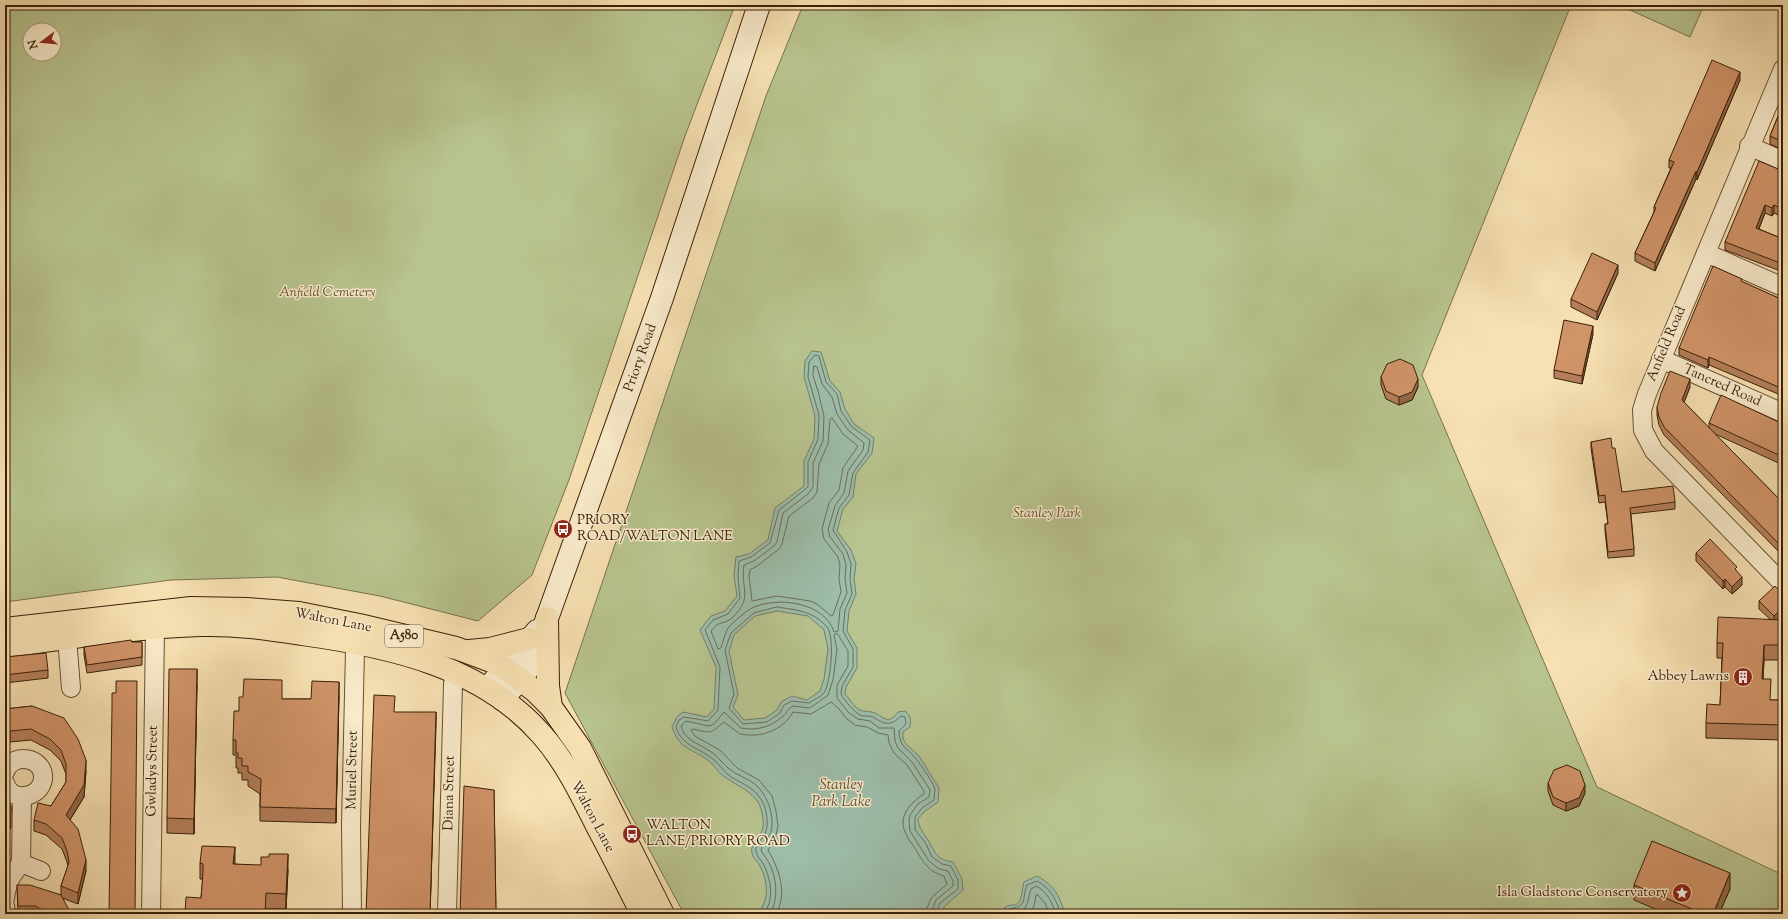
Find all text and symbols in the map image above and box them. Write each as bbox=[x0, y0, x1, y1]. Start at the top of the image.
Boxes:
north arrow bbox=[22, 22, 62, 62]
text: N bbox=[24, 38, 43, 52]
park label: Anfield Cemetery bbox=[279, 283, 376, 303]
street label: Anfield Road bbox=[1642, 303, 1692, 385]
street label: Priory Road bbox=[619, 321, 663, 395]
street label: Tancred Road bbox=[1680, 360, 1764, 412]
park label: Stanley Park bbox=[1013, 504, 1082, 524]
place label: PRIORY ROAD/WALTON LANE bbox=[577, 511, 733, 547]
bus stop icon: PRIORY ROAD/WALTON LANE bbox=[552, 518, 574, 540]
street label: Walton Lane bbox=[293, 604, 373, 638]
road number: A580 bbox=[385, 625, 423, 647]
building icon: Abbey Lawns bbox=[1732, 666, 1754, 688]
place label: Abbey Lawns bbox=[1647, 667, 1729, 687]
street label: Gwladys Street bbox=[142, 725, 164, 817]
street label: Muriel Street bbox=[342, 730, 364, 810]
street label: Diana Street bbox=[439, 755, 461, 831]
water label: Stanley Park Lake bbox=[811, 775, 871, 813]
street label: Walton Lane bbox=[565, 778, 619, 856]
place label: WALTON LANE/PRIORY ROAD bbox=[646, 816, 790, 852]
bus stop icon: WALTON LANE/PRIORY ROAD bbox=[621, 823, 643, 845]
place icon: Isla Gladstone Conservatory bbox=[1671, 882, 1693, 904]
place label: Isla Gladstone Conservatory bbox=[1497, 883, 1668, 903]

